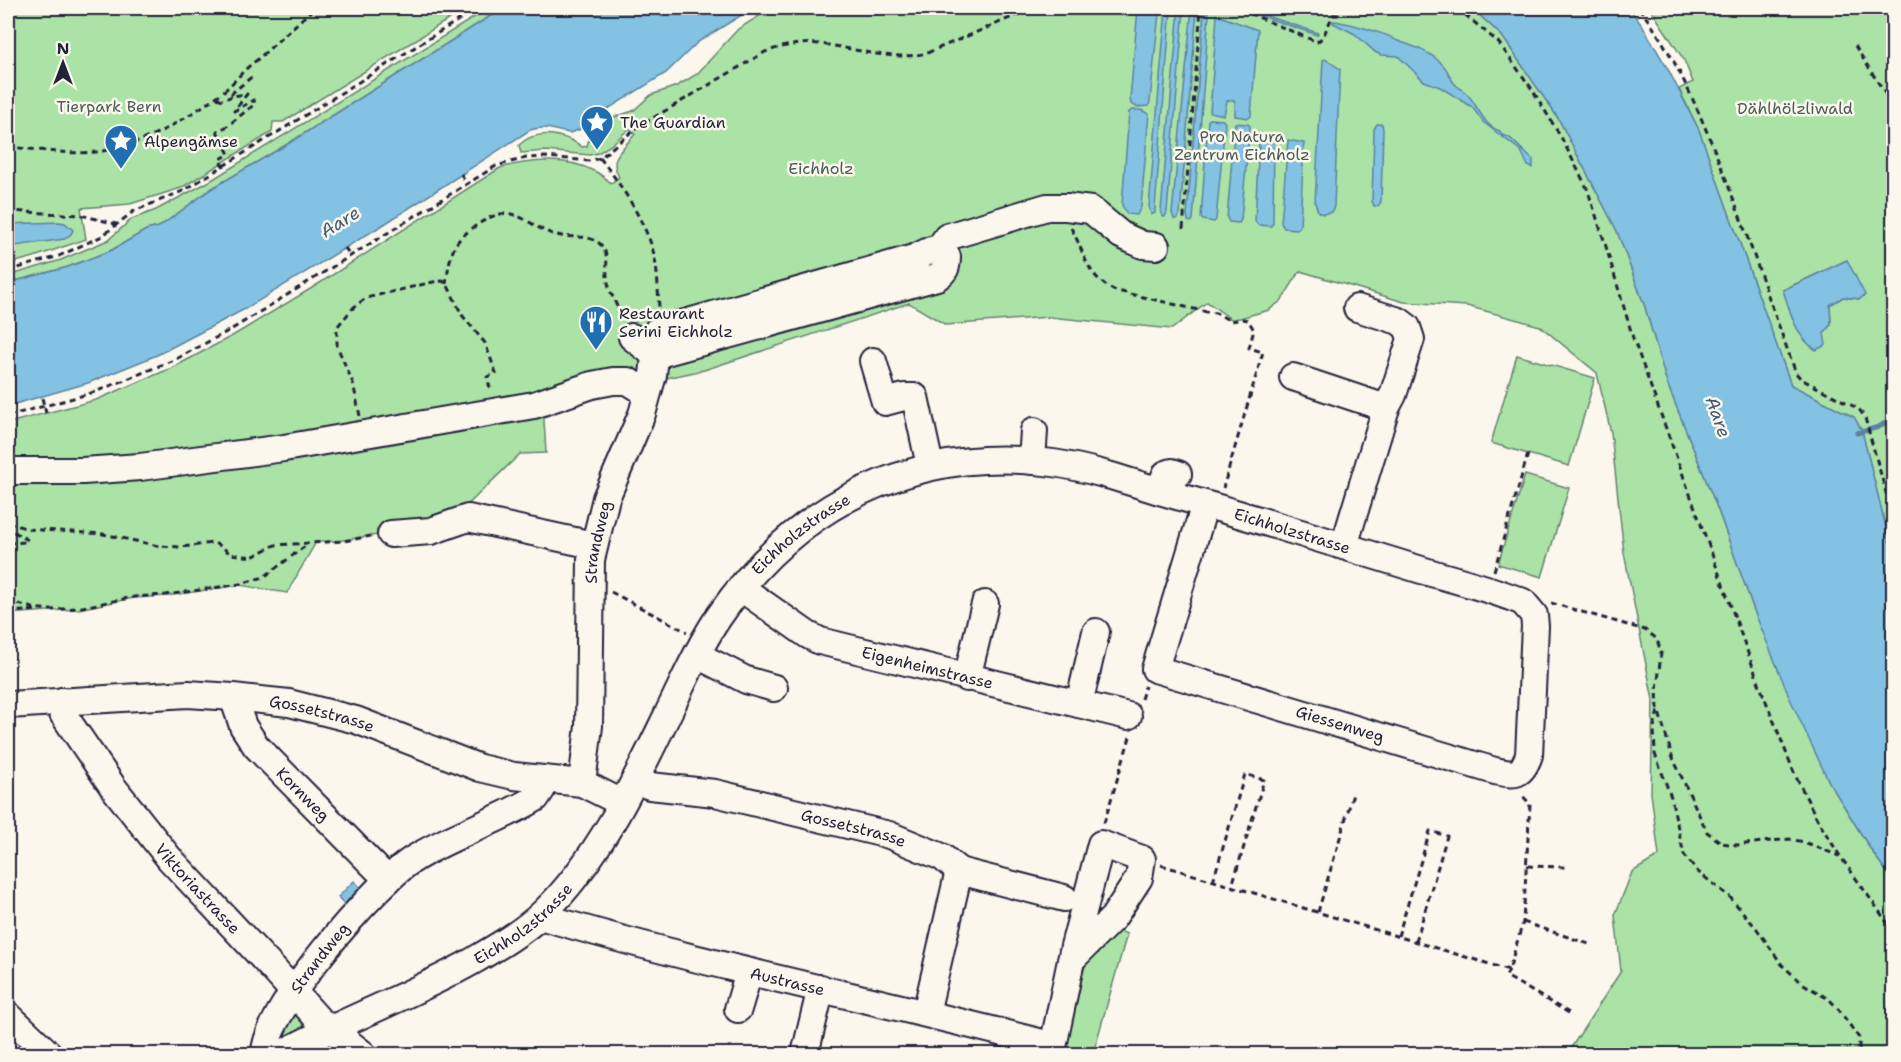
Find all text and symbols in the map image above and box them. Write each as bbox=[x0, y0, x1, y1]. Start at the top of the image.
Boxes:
north arrow bbox=[33, 33, 93, 93]
text: N bbox=[57, 38, 69, 59]
park label: Tierpark Bern bbox=[56, 96, 162, 117]
park label: Dählhölzliwald bbox=[1737, 98, 1853, 119]
place icon: The Guardian bbox=[579, 104, 615, 151]
place label: The Guardian bbox=[620, 112, 726, 133]
place icon: Alpengämse bbox=[103, 123, 139, 170]
park label: Pro Natura Zentrum Eichholz bbox=[1174, 126, 1310, 165]
place label: Alpengämse bbox=[144, 131, 238, 152]
park label: Eichholz bbox=[788, 158, 854, 179]
water label: Aare bbox=[316, 201, 364, 243]
place label: Restaurant Serini Eichholz bbox=[619, 303, 733, 342]
restaurant icon: Restaurant Serini Eichholz bbox=[578, 304, 614, 351]
water label: Aare bbox=[1700, 393, 1736, 441]
street label: Eichholzstrasse bbox=[747, 488, 854, 579]
street label: Strandweg bbox=[580, 498, 616, 584]
street label: Eichholzstrasse bbox=[1232, 503, 1353, 558]
street label: Eigenheimstrasse bbox=[860, 641, 995, 693]
street label: Gossetstrasse bbox=[268, 690, 378, 737]
street label: Giessenweg bbox=[1293, 701, 1387, 747]
street label: Kornweg bbox=[272, 762, 335, 826]
street label: Gossetstrasse bbox=[799, 804, 909, 852]
street label: Viktoriastrasse bbox=[151, 839, 245, 938]
street label: Eichholzstrasse bbox=[470, 879, 577, 969]
street label: Strandweg bbox=[285, 918, 354, 997]
street label: Austrasse bbox=[748, 962, 827, 1000]

